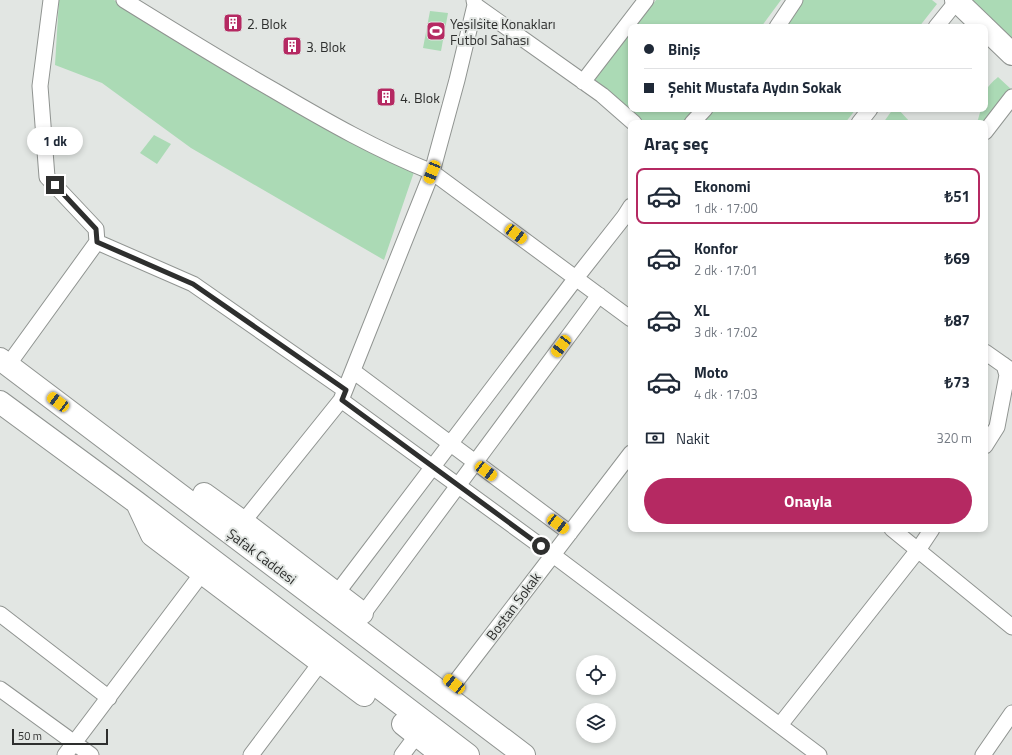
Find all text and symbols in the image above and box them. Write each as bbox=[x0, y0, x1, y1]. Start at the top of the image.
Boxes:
building icon: 2. Blok bbox=[222, 12, 244, 34]
place label: 2. Blok bbox=[247, 13, 287, 34]
place label: Yeşilsite Konakları Futbol Sahası bbox=[450, 13, 556, 50]
sports icon: Yeşilsite Konakları Futbol Sahası bbox=[425, 20, 447, 42]
building icon: 3. Blok bbox=[281, 35, 303, 57]
place label: 3. Blok bbox=[306, 36, 346, 57]
text: Biniş bbox=[668, 38, 700, 61]
text: Şehit Mustafa Aydın Sokak bbox=[668, 76, 842, 99]
building icon: 4. Blok bbox=[375, 86, 397, 108]
place label: 4. Blok bbox=[400, 87, 440, 108]
callout: 1 dk bbox=[27, 127, 83, 155]
text: Araç seç bbox=[644, 130, 708, 157]
text: 1 dk bbox=[43, 131, 67, 151]
car bbox=[422, 159, 442, 185]
text: Ekonomi bbox=[694, 175, 751, 198]
route end bbox=[46, 176, 64, 194]
icon: car bbox=[646, 178, 682, 214]
text: ₺51 bbox=[945, 185, 970, 208]
text: 1 dk · 17:00 bbox=[694, 198, 758, 218]
car bbox=[503, 222, 529, 246]
text: Konfor bbox=[694, 237, 738, 260]
icon: car bbox=[646, 240, 682, 276]
text: ₺69 bbox=[945, 247, 970, 270]
text: 2 dk · 17:01 bbox=[694, 260, 758, 280]
text: XL bbox=[694, 299, 710, 322]
icon: car bbox=[646, 302, 682, 338]
text: ₺87 bbox=[945, 309, 970, 332]
text: 3 dk · 17:02 bbox=[694, 322, 758, 342]
car bbox=[549, 333, 573, 359]
text: Moto bbox=[694, 361, 728, 384]
icon: car bbox=[646, 364, 682, 400]
text: ₺73 bbox=[945, 371, 970, 394]
text: 4 dk · 17:03 bbox=[694, 384, 758, 404]
car bbox=[45, 390, 71, 414]
icon: cash bbox=[644, 427, 666, 449]
text: Nakit bbox=[676, 427, 709, 450]
text: 320 m bbox=[936, 428, 972, 448]
car bbox=[473, 459, 499, 483]
button: Onayla bbox=[644, 478, 972, 524]
car bbox=[545, 512, 571, 536]
street label: Şafak Caddesi bbox=[223, 523, 301, 589]
route start bbox=[532, 537, 550, 555]
street label: Bostan Sokak bbox=[480, 567, 546, 644]
map controls bbox=[576, 655, 616, 743]
button: locate bbox=[576, 655, 616, 695]
car bbox=[441, 672, 467, 696]
button: layers bbox=[576, 703, 616, 743]
scale bar bbox=[12, 727, 108, 746]
text: 50 m bbox=[18, 728, 42, 744]

